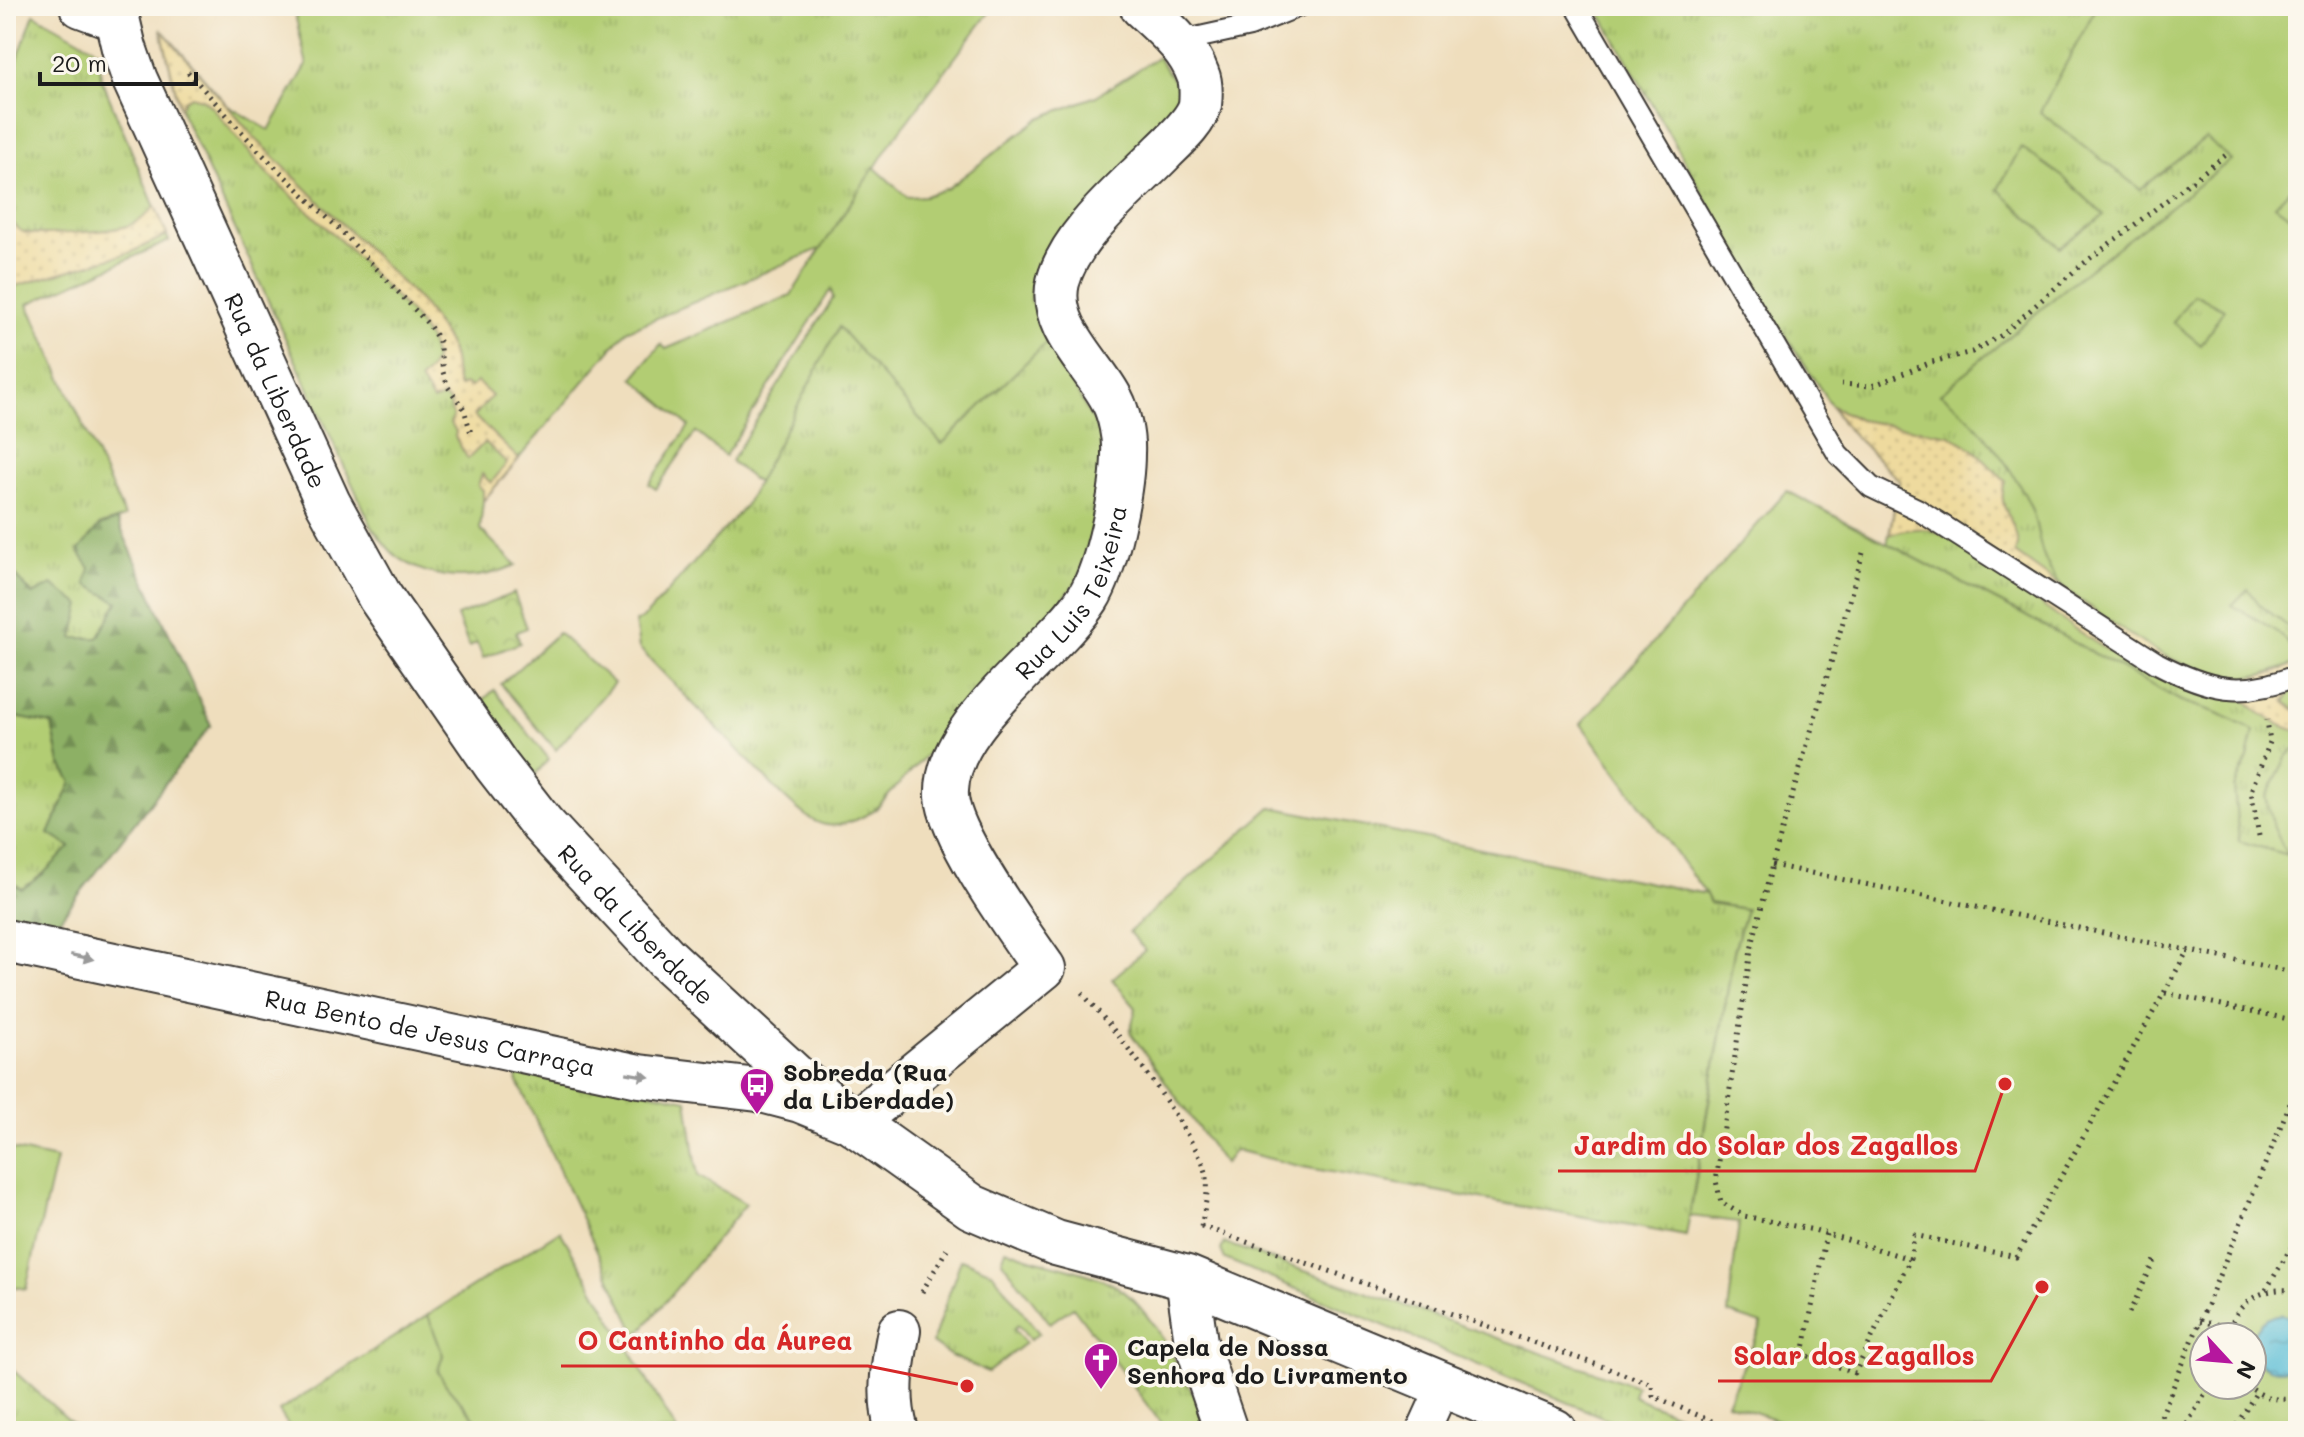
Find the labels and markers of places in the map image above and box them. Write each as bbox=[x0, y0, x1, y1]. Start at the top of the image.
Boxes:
place label: Sobreda (Rua da Liberdade) bbox=[783, 1056, 954, 1115]
bus stop icon: Sobreda (Rua da Liberdade) bbox=[738, 1066, 776, 1116]
callout: Jardim do Solar dos Zagallos bbox=[1558, 1121, 1975, 1171]
callout: O Cantinho da Áurea bbox=[561, 1316, 868, 1366]
place label: Capela de Nossa Senhora do Livramento bbox=[1127, 1331, 1408, 1390]
callout: Solar dos Zagallos bbox=[1718, 1331, 1991, 1381]
church icon: Capela de Nossa Senhora do Livramento bbox=[1082, 1341, 1120, 1391]

